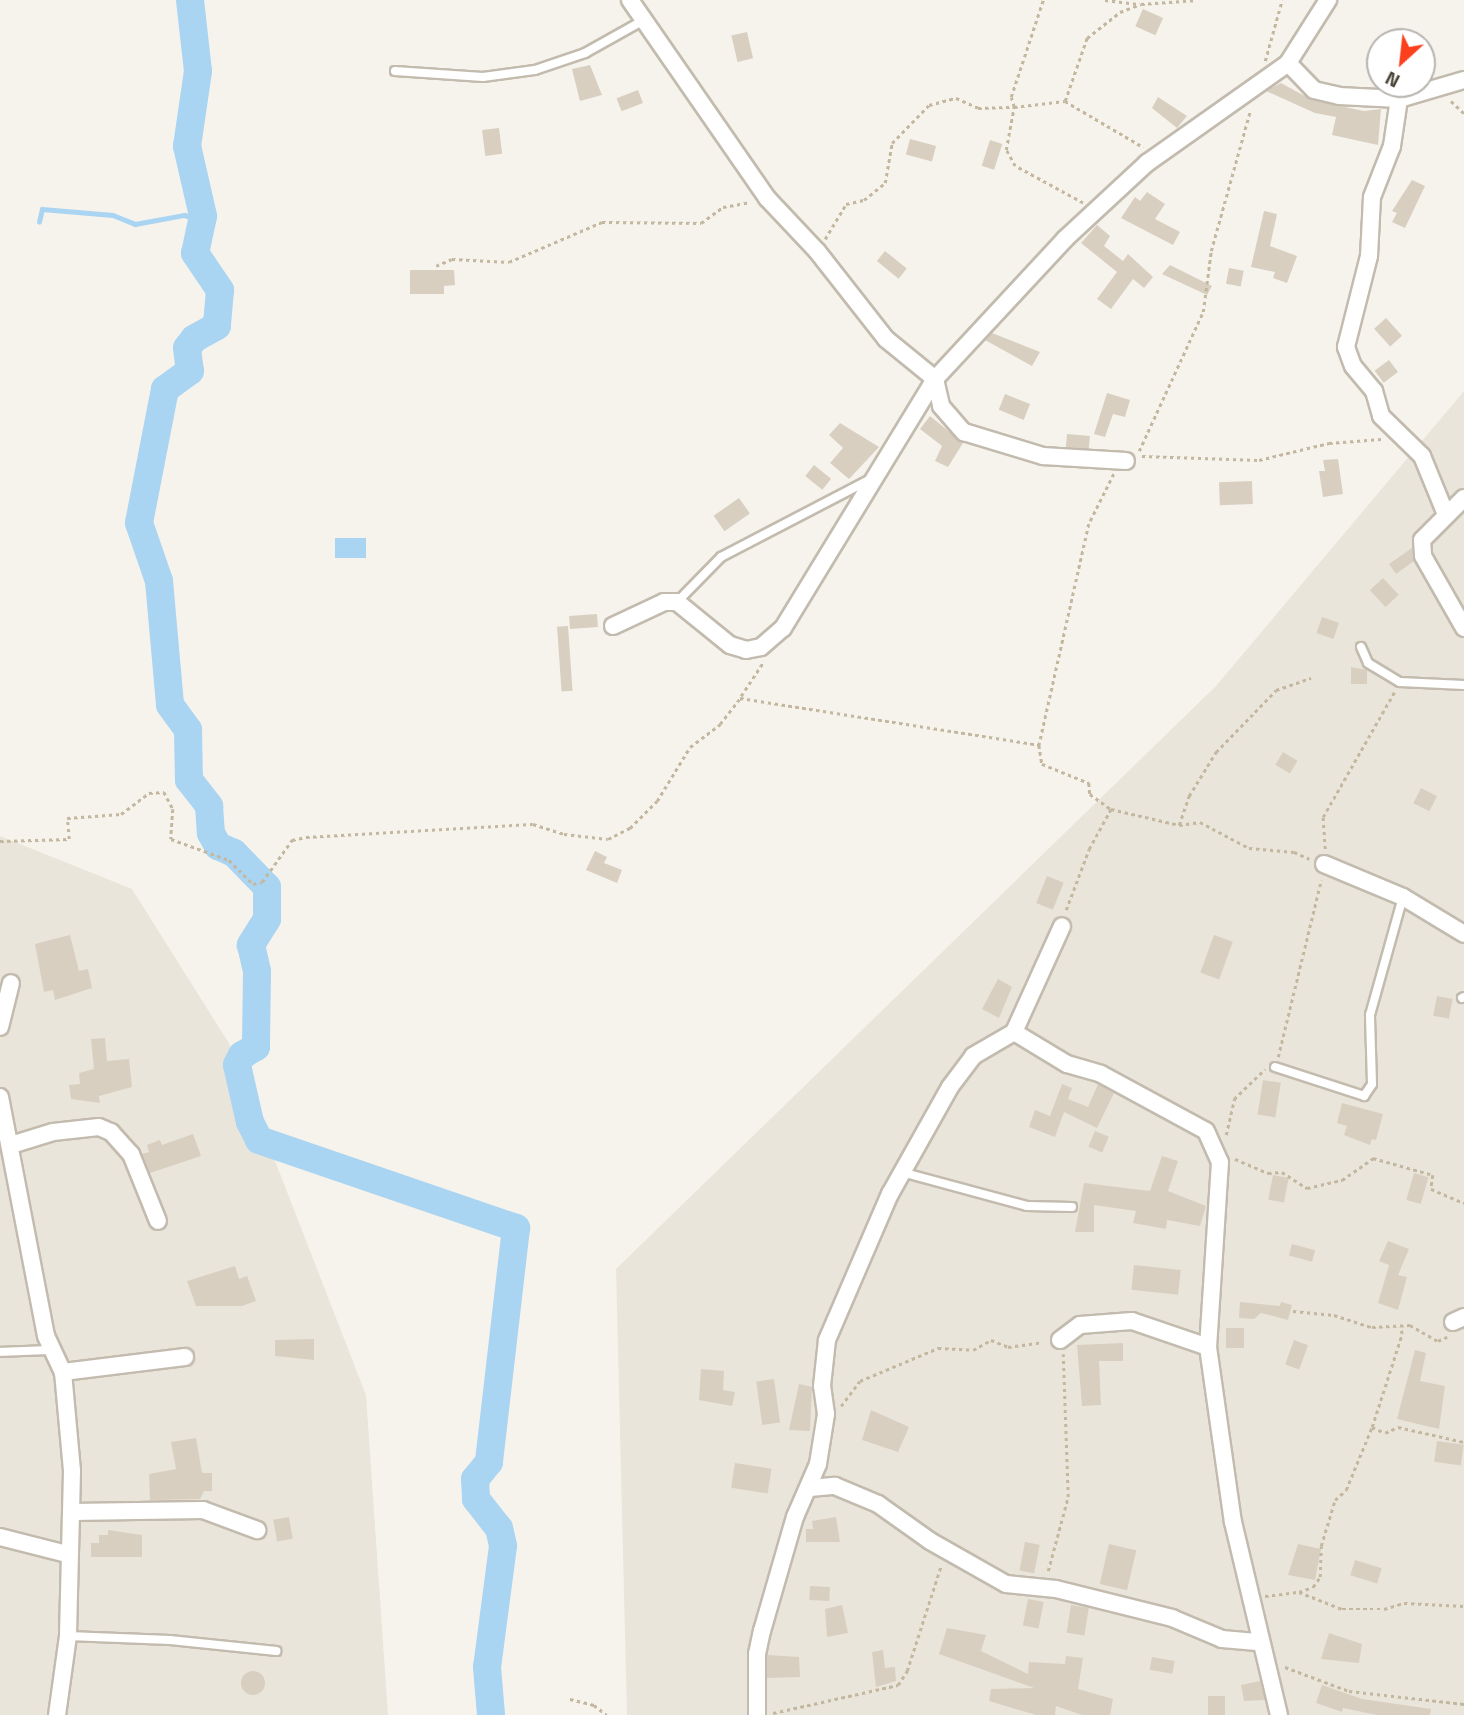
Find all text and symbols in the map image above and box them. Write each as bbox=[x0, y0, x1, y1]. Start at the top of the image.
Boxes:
north arrow bbox=[1366, 28, 1436, 98]
text: N bbox=[1380, 64, 1405, 96]

